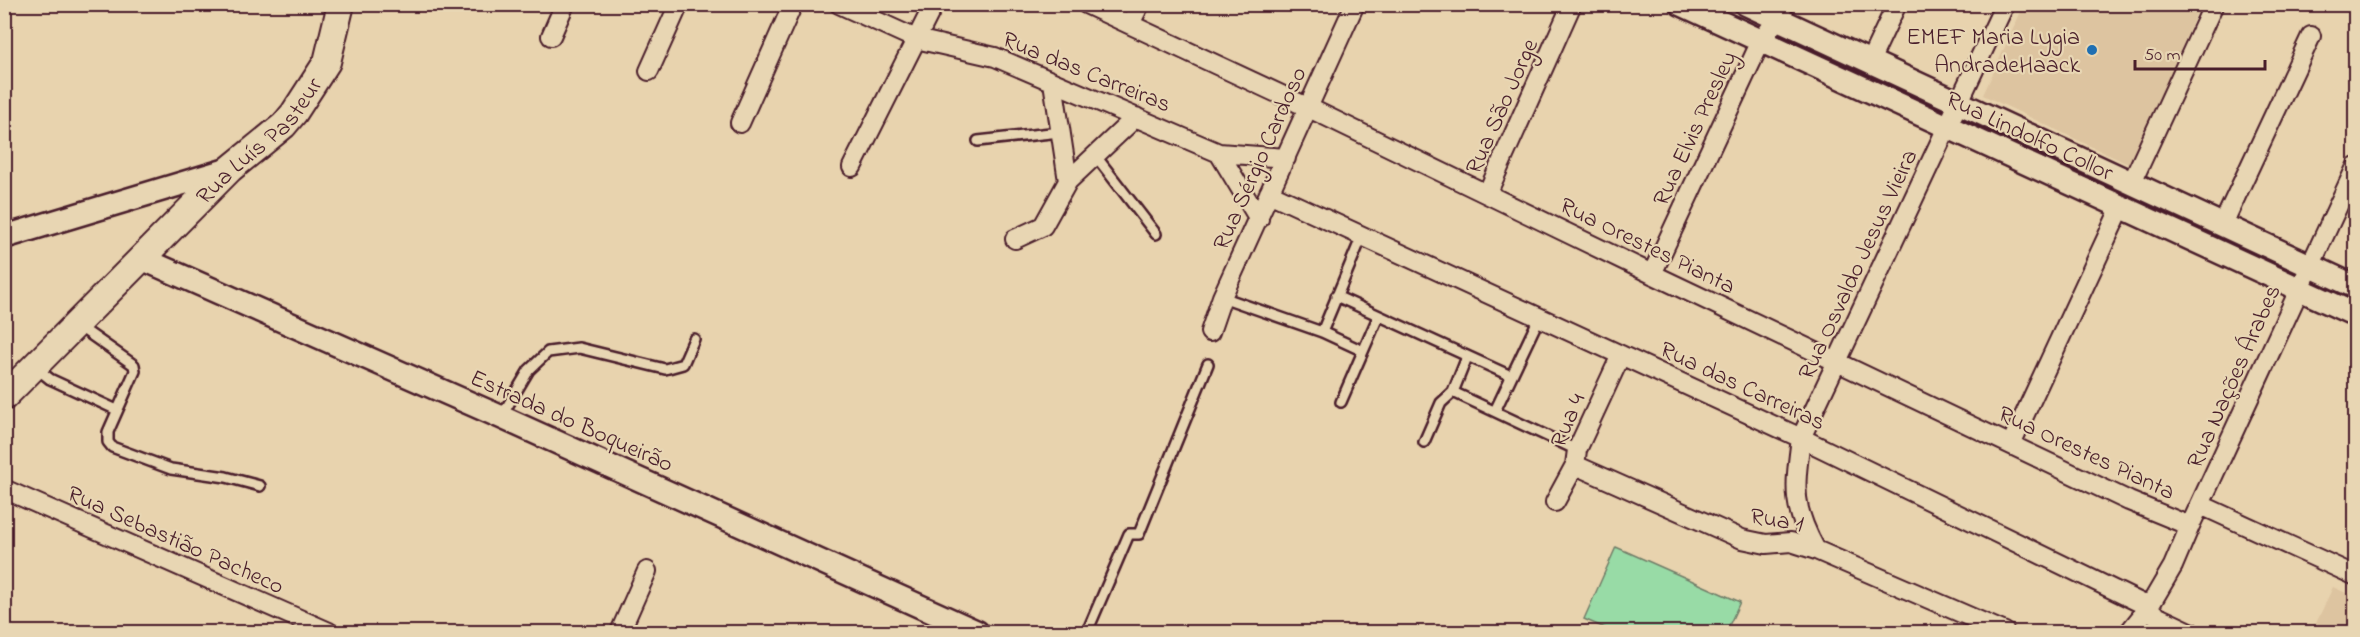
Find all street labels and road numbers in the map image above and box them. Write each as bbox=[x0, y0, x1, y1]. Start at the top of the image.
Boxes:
street label: Rua das Carreiras bbox=[996, 24, 1176, 123]
street label: Rua São Jorge bbox=[1458, 33, 1549, 180]
street label: Rua Elvis Presley bbox=[1645, 46, 1748, 213]
street label: Rua Sérgio Cardoso bbox=[1205, 62, 1317, 256]
street label: Rua Luís Pasteur bbox=[189, 71, 333, 214]
street label: Rua Lindolfo Collor bbox=[1939, 83, 2119, 192]
street label: Rua Osvaldo Jesus Vieira bbox=[1790, 144, 1928, 386]
street label: Rua Orestes Pianta bbox=[1553, 190, 1741, 305]
street label: Rua Nações Árabes bbox=[2179, 279, 2292, 475]
street label: Rua das Carreiras bbox=[1653, 334, 1831, 441]
street label: Estrada do Boqueirão bbox=[464, 362, 678, 483]
street label: Rua 4 bbox=[1543, 388, 1596, 453]
street label: Rua Orestes Pianta bbox=[1992, 398, 2180, 511]
street label: Rua Sebastião Pacheco bbox=[61, 478, 289, 605]
street label: Rua 1 bbox=[1747, 500, 1806, 543]

